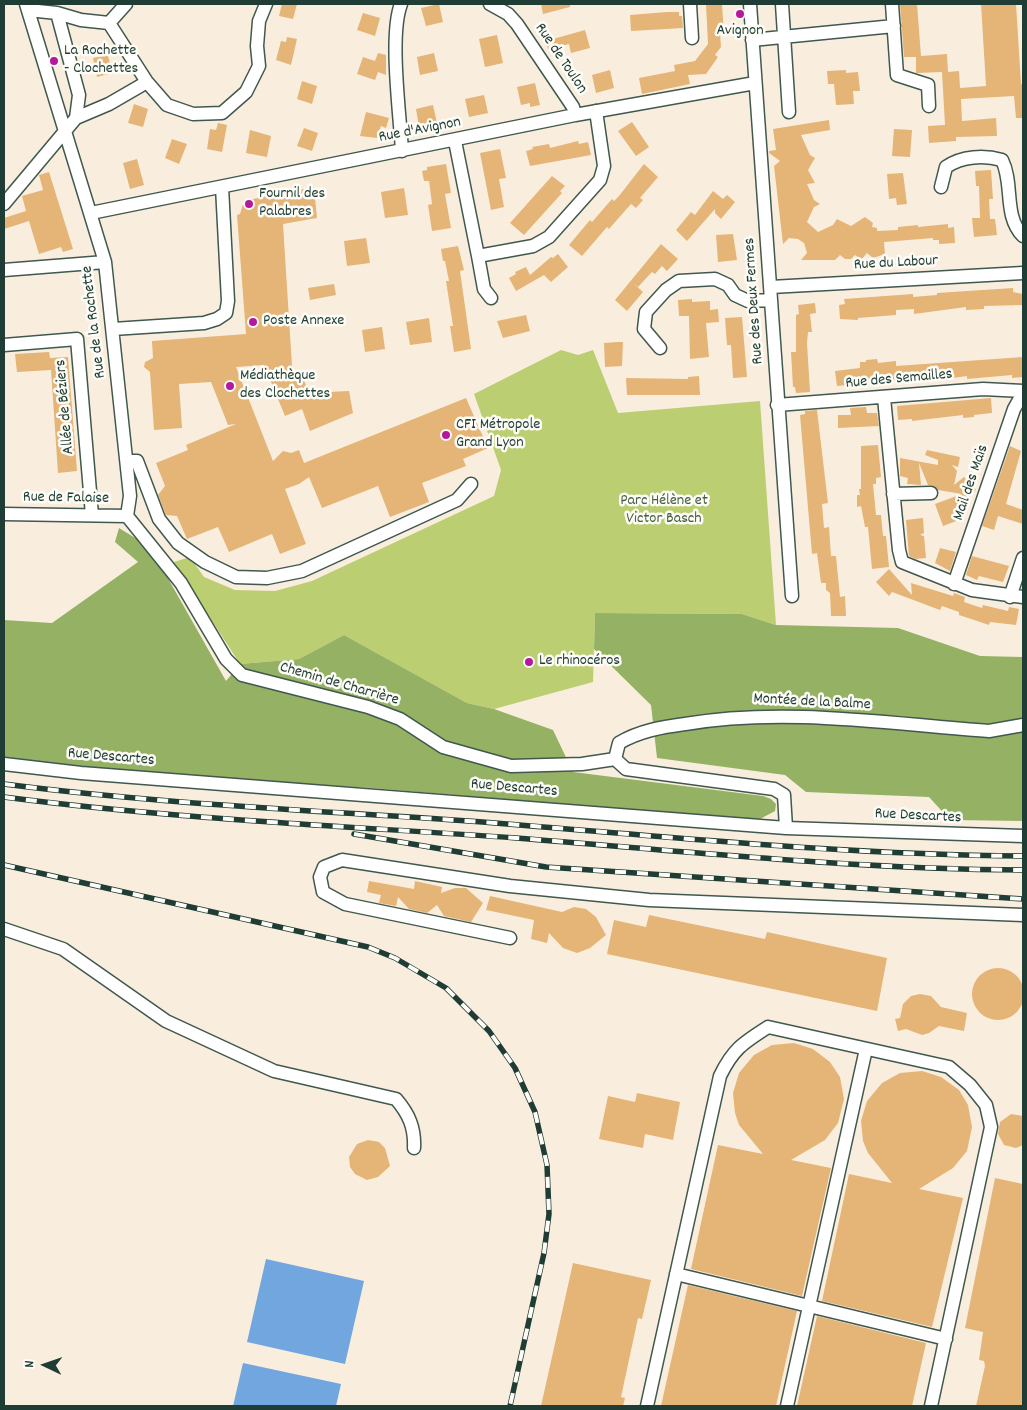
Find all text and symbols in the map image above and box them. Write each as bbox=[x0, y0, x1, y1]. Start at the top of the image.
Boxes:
marker: Avignon bbox=[734, 8, 746, 20]
street label: Rue de Toulon bbox=[529, 20, 591, 98]
place label: Avignon bbox=[716, 22, 764, 42]
place label: La Rochette - Clochettes bbox=[64, 42, 138, 80]
marker: La Rochette - Clochettes bbox=[48, 55, 60, 67]
street label: Rue d'Avignon bbox=[377, 114, 463, 148]
place label: Fournil des Palabres bbox=[259, 185, 325, 223]
marker: Fournil des Palabres bbox=[243, 198, 255, 210]
street label: Rue des Deux Fermes bbox=[741, 237, 769, 365]
street label: Rue du Labour bbox=[853, 252, 939, 276]
street label: Rue de la Rochette bbox=[79, 265, 111, 379]
place label: Poste Annexe bbox=[263, 312, 344, 332]
marker: Poste Annexe bbox=[247, 316, 259, 328]
street label: Allée de Béziers bbox=[52, 359, 80, 455]
street label: Rue des Semailles bbox=[845, 366, 953, 394]
place label: Médiathèque des Clochettes bbox=[240, 367, 330, 405]
marker: Médiathèque des Clochettes bbox=[224, 380, 236, 392]
place label: CFI Métropole Grand Lyon bbox=[456, 416, 540, 454]
marker: CFI Métropole Grand Lyon bbox=[440, 429, 452, 441]
street label: Mail des Maïs bbox=[950, 443, 994, 523]
street label: Rue de Falaise bbox=[23, 489, 109, 509]
park label: Parc Hélène et Victor Basch bbox=[620, 492, 708, 530]
place label: Le rhinocéros bbox=[539, 652, 620, 672]
marker: Le rhinocéros bbox=[523, 656, 535, 668]
street label: Chemin de Charrière bbox=[277, 659, 401, 711]
street label: Montée de la Balme bbox=[753, 690, 871, 716]
street label: Rue Descartes bbox=[67, 745, 155, 771]
street label: Rue Descartes bbox=[470, 776, 558, 802]
street label: Rue Descartes bbox=[874, 805, 962, 829]
north arrow bbox=[20, 1340, 70, 1390]
text: N bbox=[20, 1360, 40, 1368]

